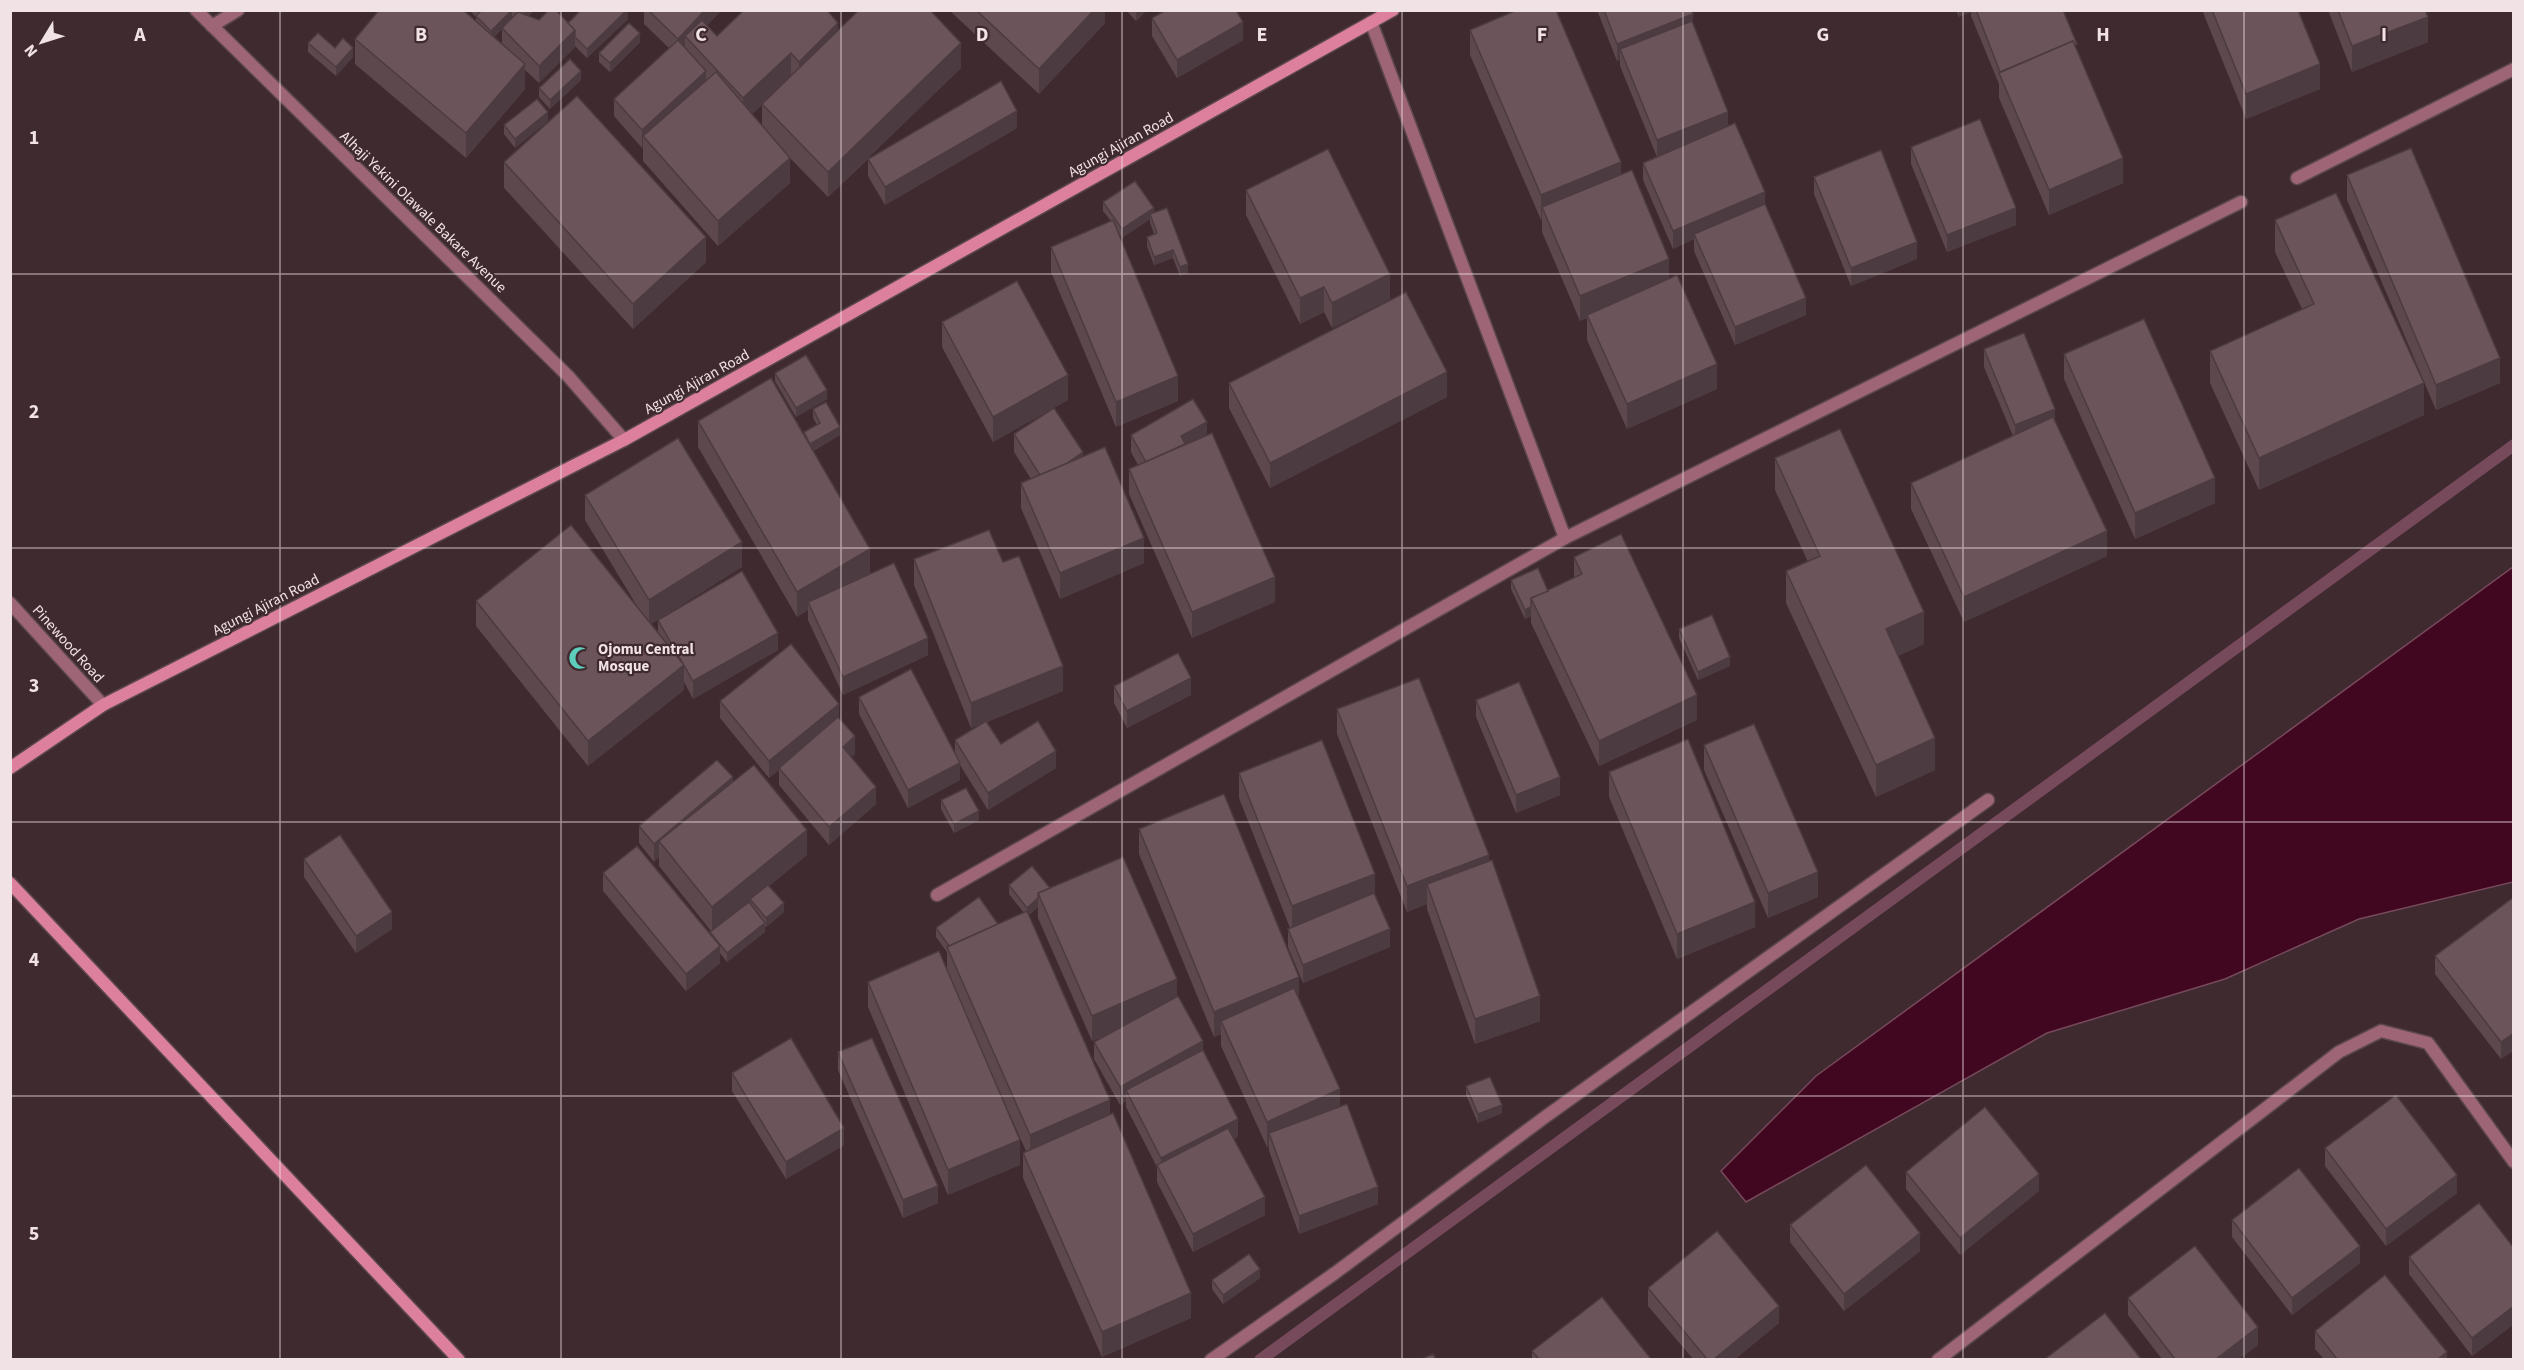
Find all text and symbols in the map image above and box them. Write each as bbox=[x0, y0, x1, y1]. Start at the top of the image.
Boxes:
north arrow bbox=[12, 12, 72, 72]
text: A bbox=[133, 21, 146, 49]
text: B bbox=[415, 21, 427, 49]
text: C bbox=[695, 21, 707, 49]
text: D bbox=[976, 21, 988, 49]
text: E bbox=[1257, 21, 1267, 49]
text: F bbox=[1537, 21, 1547, 49]
text: G bbox=[1817, 21, 1829, 49]
text: H bbox=[2096, 21, 2110, 49]
text: I bbox=[2381, 21, 2387, 49]
text: N bbox=[19, 40, 43, 62]
street label: Agungi Ajiran Road bbox=[1064, 107, 1178, 183]
text: 1 bbox=[29, 124, 39, 152]
street label: Alhaji Yekini Olawale Bakare Avenue bbox=[335, 126, 511, 298]
street label: Agungi Ajiran Road bbox=[640, 344, 754, 420]
text: 2 bbox=[29, 398, 39, 426]
street label: Agungi Ajiran Road bbox=[209, 569, 323, 641]
street label: Pinewood Road bbox=[27, 600, 109, 688]
place label: Ojomu Central Mosque bbox=[598, 639, 694, 677]
mosque icon: Ojomu Central Mosque bbox=[567, 645, 593, 671]
text: 3 bbox=[29, 672, 39, 700]
text: 4 bbox=[29, 946, 40, 974]
text: 5 bbox=[29, 1220, 39, 1248]

